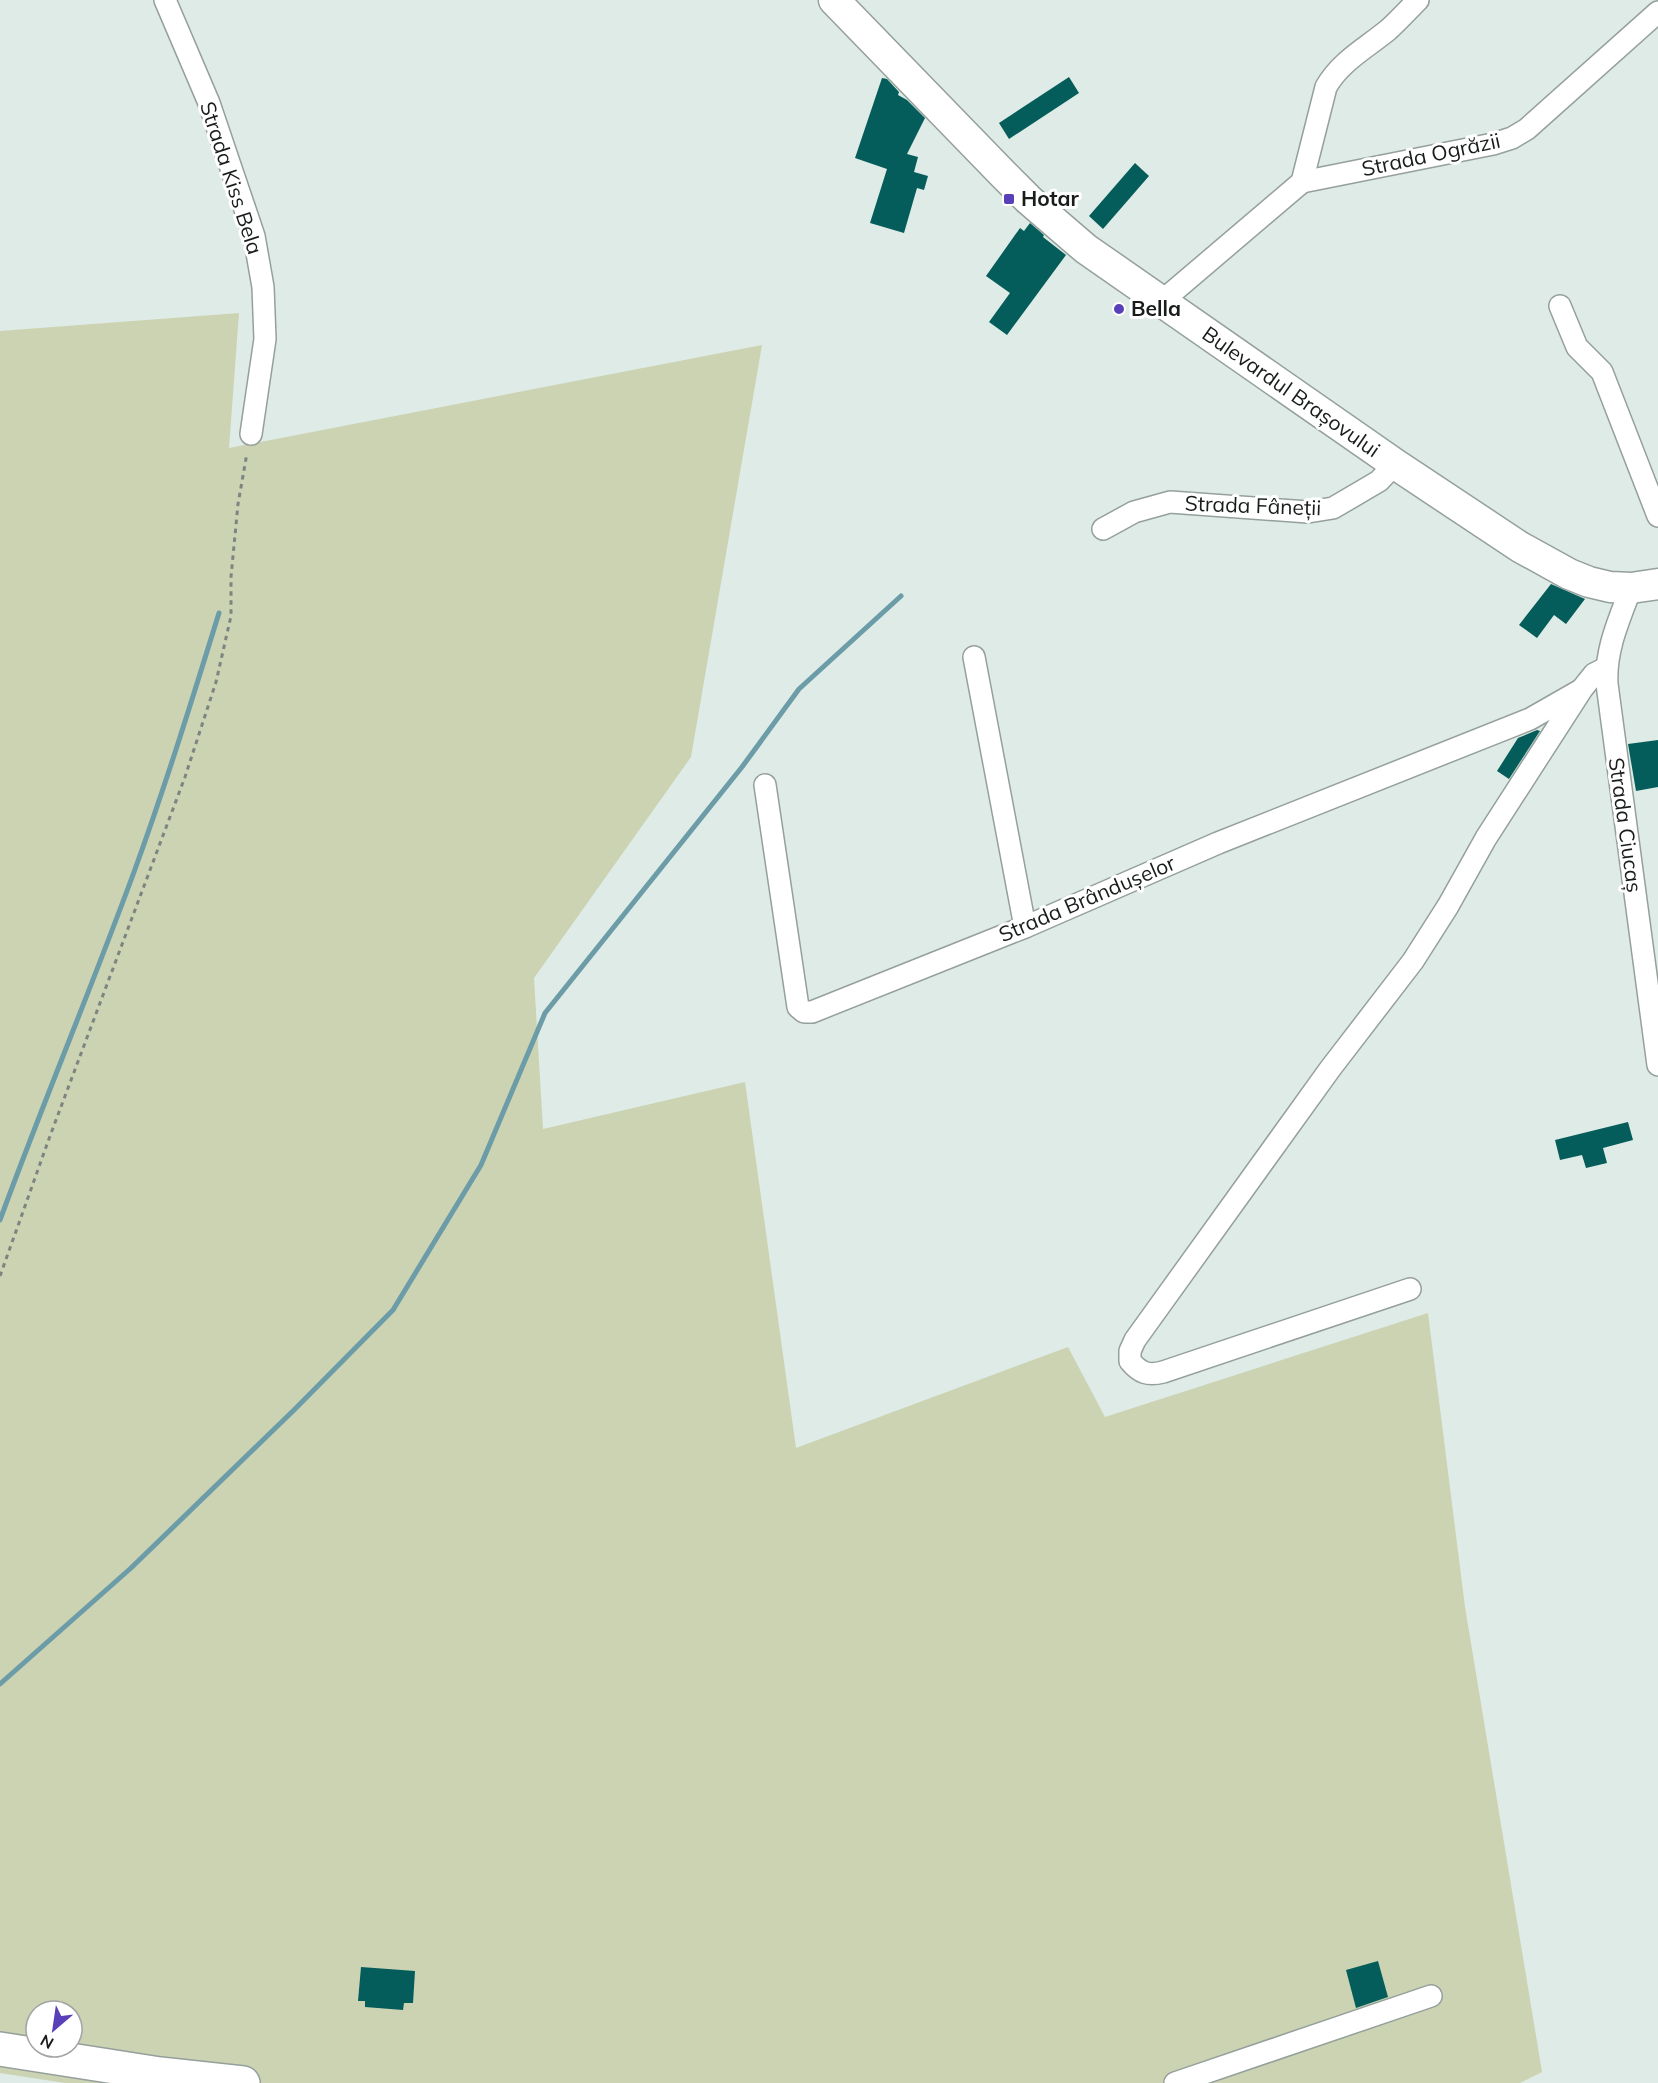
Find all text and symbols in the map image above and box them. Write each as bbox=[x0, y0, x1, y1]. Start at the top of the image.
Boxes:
street label: Strada Kiss Bela bbox=[195, 98, 269, 257]
street label: Strada Ogrăzii bbox=[1359, 127, 1503, 181]
place label: Hotar bbox=[1021, 185, 1080, 211]
marker: Hotar bbox=[1002, 192, 1016, 206]
place label: Bella bbox=[1131, 295, 1181, 321]
marker: Bella bbox=[1112, 302, 1126, 316]
street label: Bulevardul Brașovului bbox=[1197, 320, 1385, 463]
street label: Strada Fâneții bbox=[1184, 490, 1322, 521]
street label: Strada Ciucaș bbox=[1603, 756, 1648, 894]
street label: Strada Brândușelor bbox=[994, 849, 1179, 948]
north arrow bbox=[24, 1999, 84, 2059]
text: N bbox=[37, 2030, 57, 2054]

